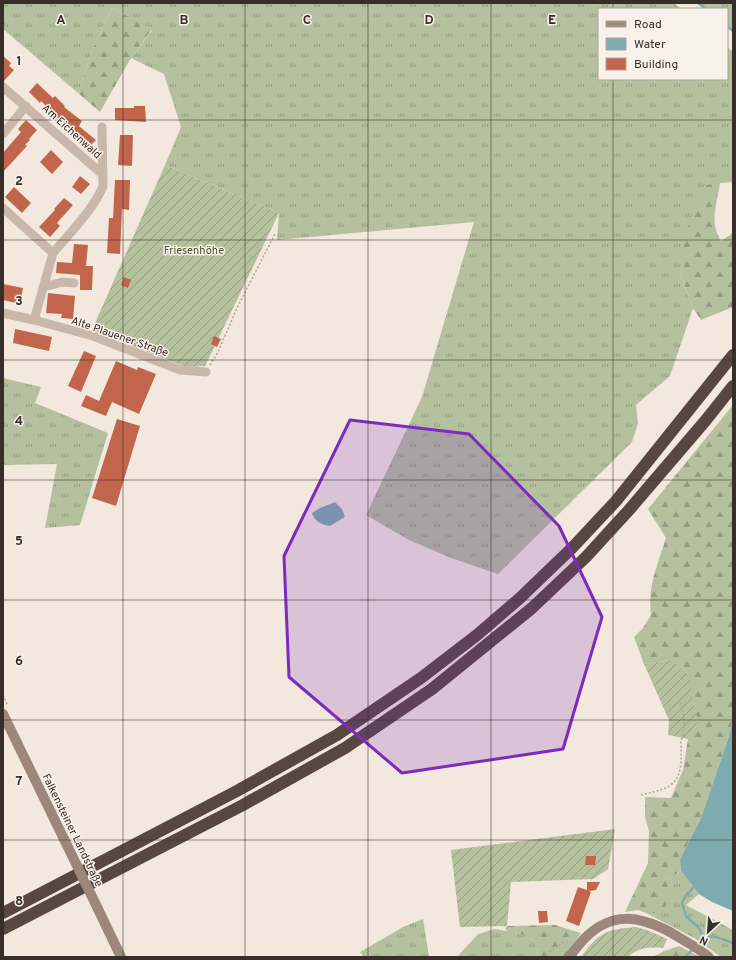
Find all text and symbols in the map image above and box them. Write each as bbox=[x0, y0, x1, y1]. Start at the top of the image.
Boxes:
legend bbox=[598, 8, 728, 80]
text: A bbox=[56, 13, 66, 29]
text: B bbox=[180, 13, 189, 29]
text: C bbox=[303, 13, 311, 29]
text: D bbox=[424, 13, 434, 29]
text: E bbox=[548, 13, 556, 29]
text: Road bbox=[634, 17, 662, 33]
text: Water bbox=[634, 37, 666, 53]
text: 1 bbox=[16, 54, 22, 70]
text: Building bbox=[634, 57, 678, 73]
street label: Am Eichenwald bbox=[39, 101, 104, 162]
text: 2 bbox=[15, 174, 23, 190]
park label: Friesenhöhe bbox=[164, 244, 224, 258]
text: 3 bbox=[15, 294, 23, 310]
street label: Alte Plauener Straße bbox=[69, 314, 170, 360]
text: 4 bbox=[15, 414, 23, 430]
text: 5 bbox=[15, 534, 23, 550]
text: 6 bbox=[15, 654, 23, 670]
street label: Falkensteiner Landstraße bbox=[39, 772, 106, 889]
text: 7 bbox=[16, 774, 23, 790]
text: 8 bbox=[15, 894, 23, 910]
north arrow bbox=[688, 912, 728, 952]
text: N bbox=[697, 932, 711, 948]

